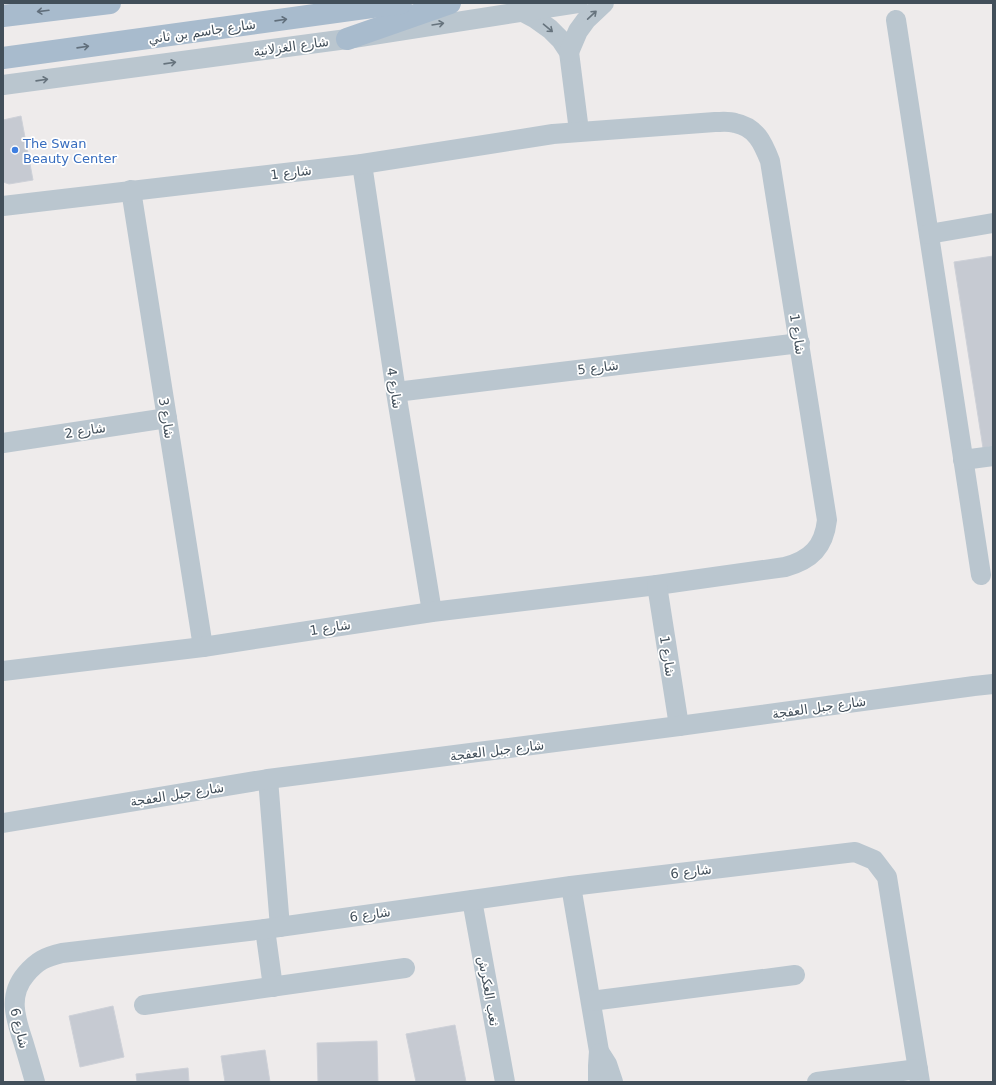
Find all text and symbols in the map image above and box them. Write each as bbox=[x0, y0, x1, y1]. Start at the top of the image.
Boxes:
one-way arrow bbox=[37, 7, 50, 15]
one-way arrow bbox=[587, 10, 597, 19]
one-way arrow bbox=[274, 16, 287, 24]
street label: شارع جاسم بن ثاني bbox=[147, 17, 257, 47]
one-way arrow bbox=[431, 20, 444, 28]
one-way arrow bbox=[543, 24, 554, 33]
street label: شارع الغزلانية bbox=[252, 34, 330, 60]
one-way arrow bbox=[76, 43, 89, 51]
one-way arrow bbox=[164, 59, 177, 67]
one-way arrow bbox=[35, 76, 48, 84]
place label: The Swan Beauty Center bbox=[22, 136, 117, 166]
marker: The Swan Beauty Center bbox=[10, 145, 20, 155]
street label: شارع 1 bbox=[270, 163, 313, 183]
street label: شارع 1 bbox=[786, 313, 808, 356]
street label: شارع 5 bbox=[577, 358, 620, 378]
street label: شارع 4 bbox=[383, 367, 405, 410]
street label: شارع 3 bbox=[155, 397, 177, 440]
street label: شارع 2 bbox=[64, 420, 107, 442]
street label: شارع 1 bbox=[309, 617, 352, 639]
street label: شارع 1 bbox=[656, 635, 678, 678]
street label: شارع جبل العفجة bbox=[771, 693, 867, 723]
street label: شارع جبل العفجة bbox=[449, 737, 545, 765]
street label: شارع جبل العفجة bbox=[129, 780, 225, 810]
street label: شارع 6 bbox=[670, 862, 713, 882]
street label: شارع 6 bbox=[349, 904, 392, 926]
street label: ثغب العكرش bbox=[474, 955, 502, 1028]
street label: شارع 6 bbox=[6, 1006, 32, 1050]

